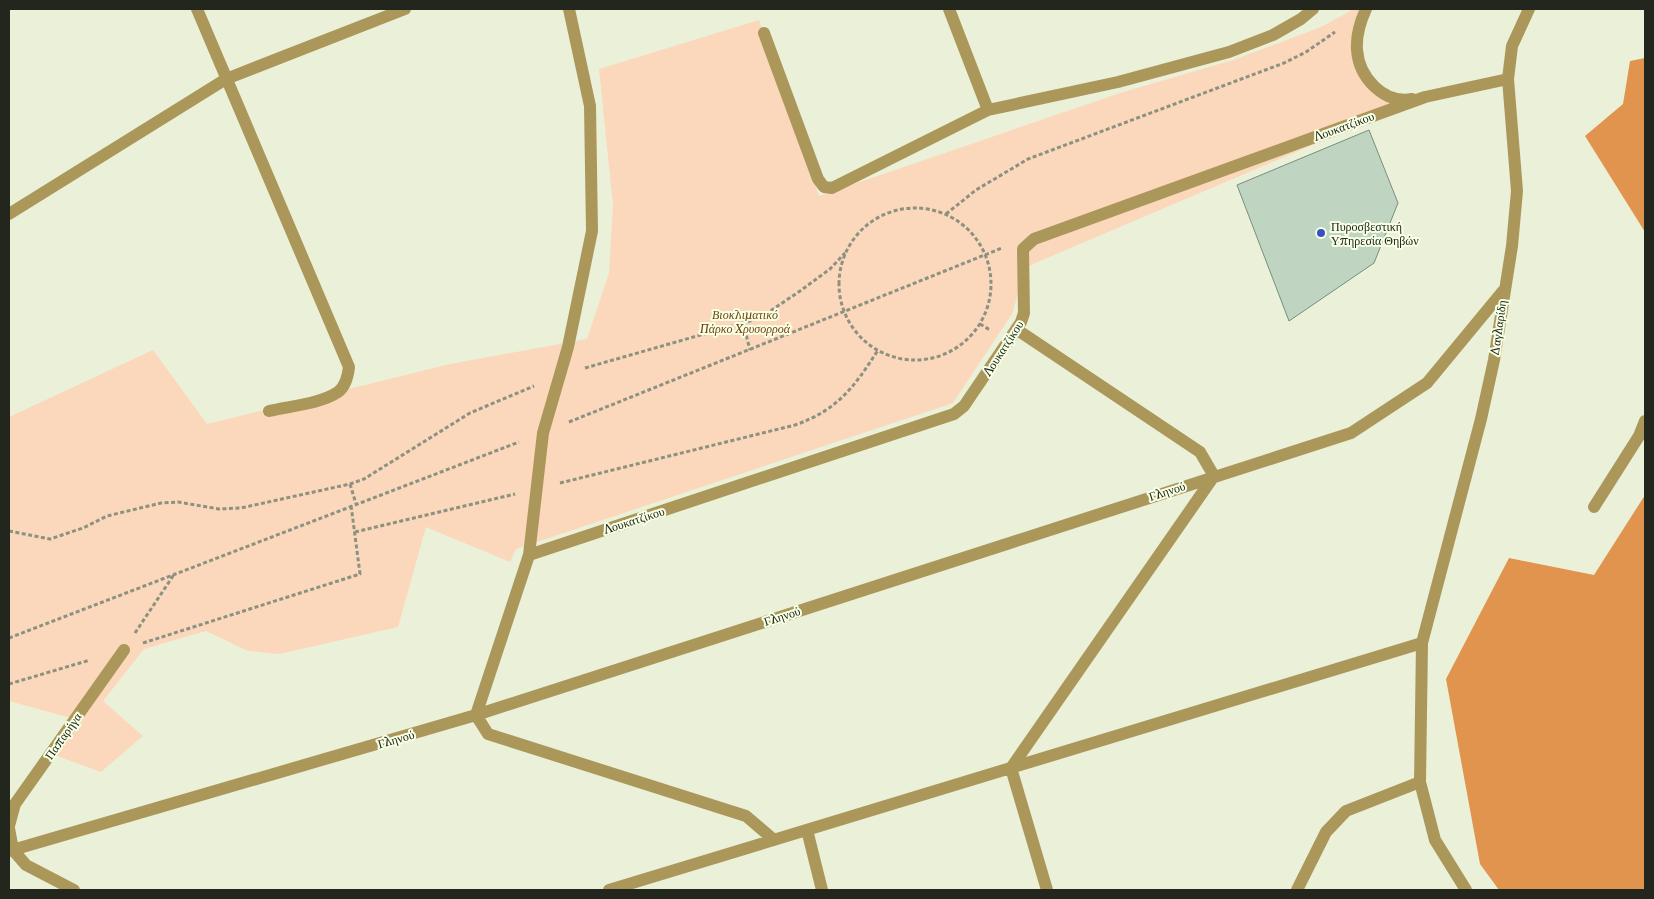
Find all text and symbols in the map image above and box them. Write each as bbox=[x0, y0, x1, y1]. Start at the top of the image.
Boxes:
street label: Λουκατζίκου bbox=[1311, 108, 1376, 144]
place label: Πυροσβεστική Υπηρεσία Θηβών bbox=[1331, 219, 1419, 248]
marker: Πυροσβεστική Υπηρεσία Θηβών bbox=[1315, 227, 1327, 239]
street label: Δαγλαρίδη bbox=[1487, 299, 1509, 357]
park label: Βιοκλιματικό Πάρκο Χρυσορροά bbox=[700, 307, 791, 336]
street label: Λουκατζίκου bbox=[979, 318, 1026, 379]
street label: Γληνού bbox=[1147, 478, 1187, 504]
street label: Λουκατζίκου bbox=[601, 503, 666, 537]
street label: Γληνού bbox=[762, 603, 802, 629]
street label: Παπαρήγα bbox=[42, 709, 85, 762]
street label: Γληνού bbox=[376, 727, 416, 751]

